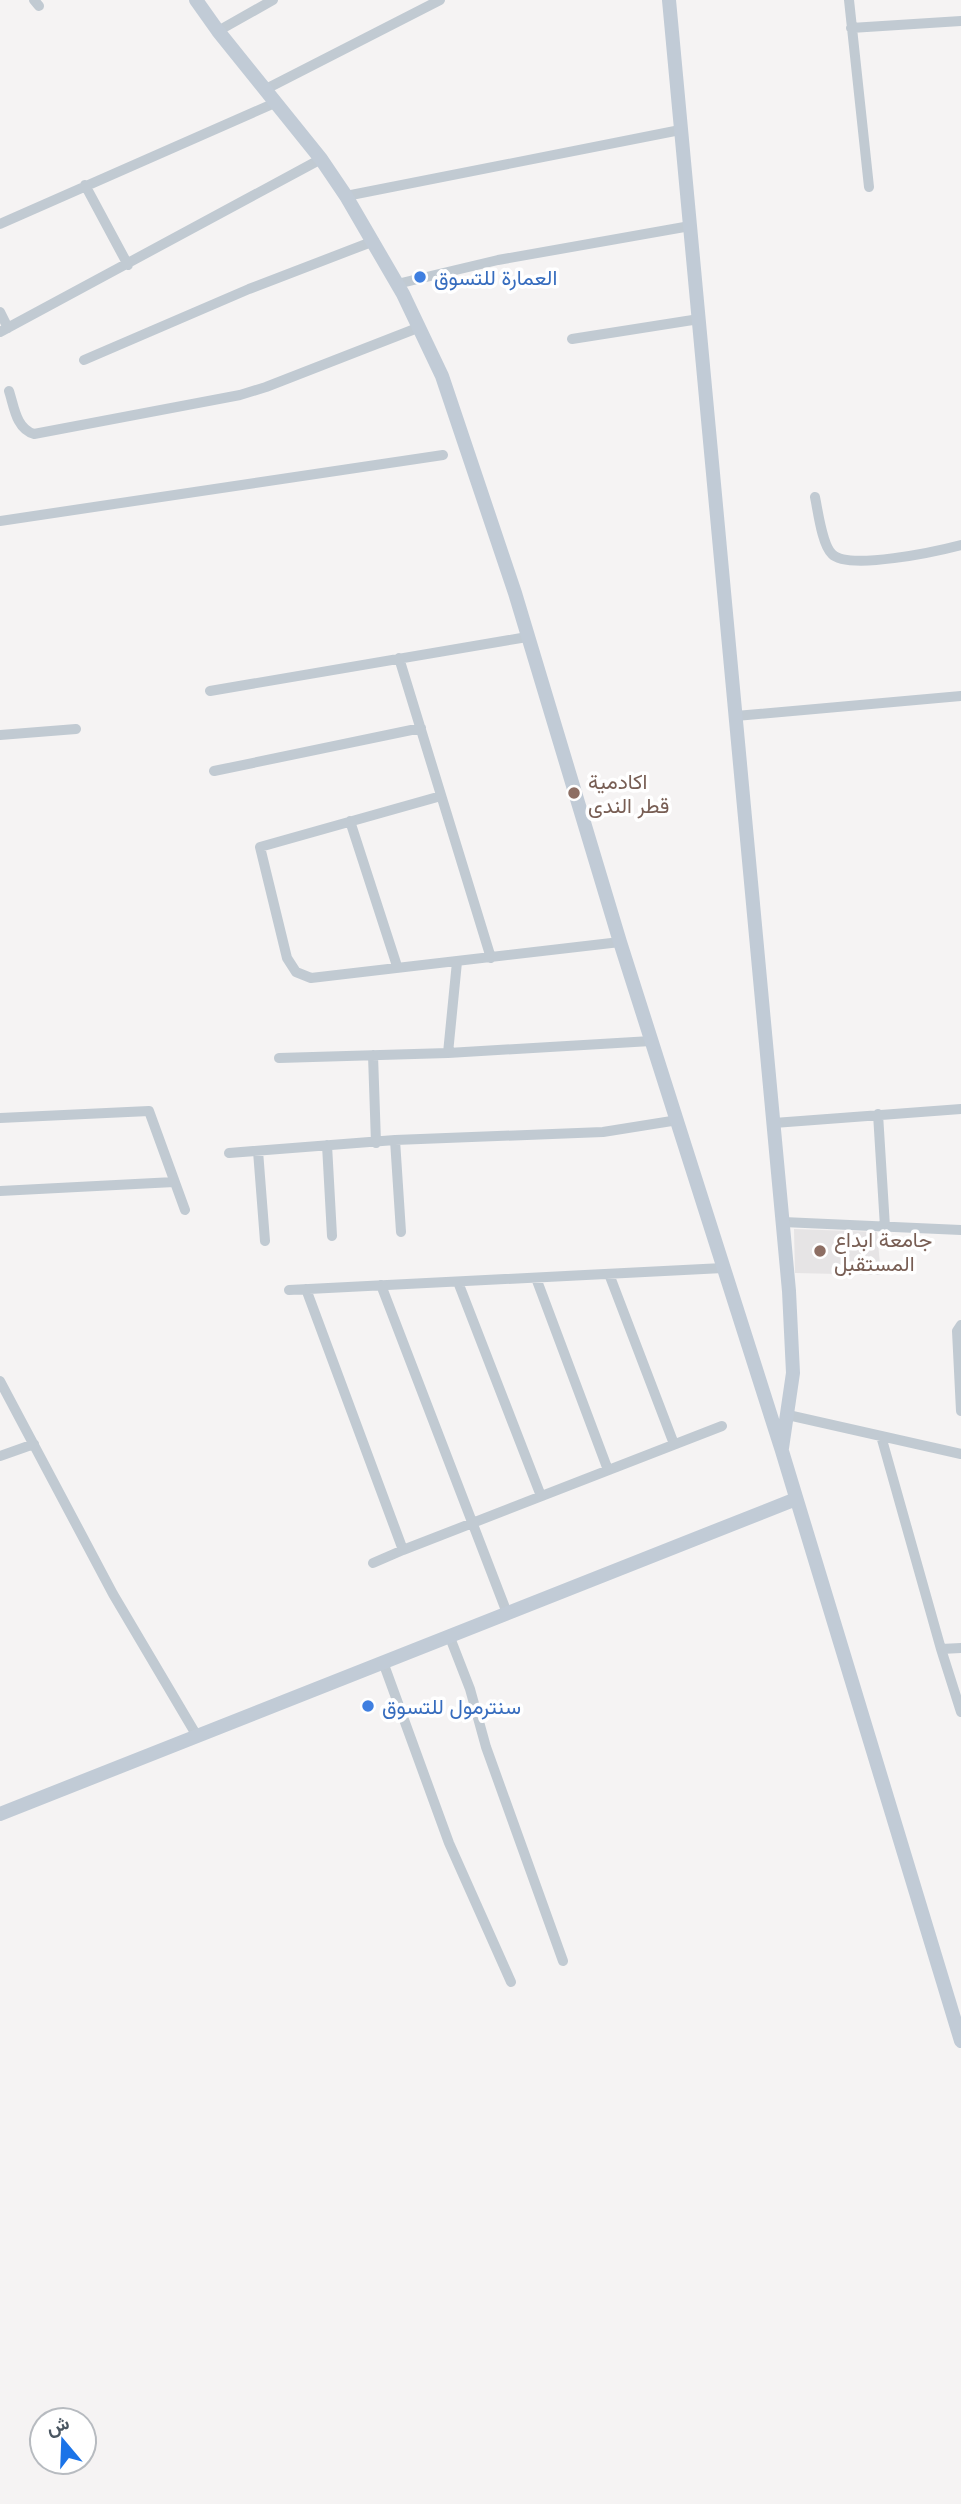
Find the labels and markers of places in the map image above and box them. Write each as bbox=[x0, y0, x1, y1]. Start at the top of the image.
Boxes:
place label: العمارة للتسوق bbox=[434, 263, 557, 292]
marker: العمارة للتسوق bbox=[412, 269, 428, 285]
place label: اكادمية قطر الندى bbox=[588, 767, 669, 820]
marker: اكادمية قطر الندى bbox=[566, 785, 582, 801]
place label: جامعة ابداع المستقبل bbox=[834, 1225, 932, 1278]
marker: جامعة ابداع المستقبل bbox=[812, 1243, 828, 1259]
place label: سنترمول للتسوق bbox=[382, 1692, 521, 1721]
marker: سنترمول للتسوق bbox=[360, 1698, 376, 1714]

